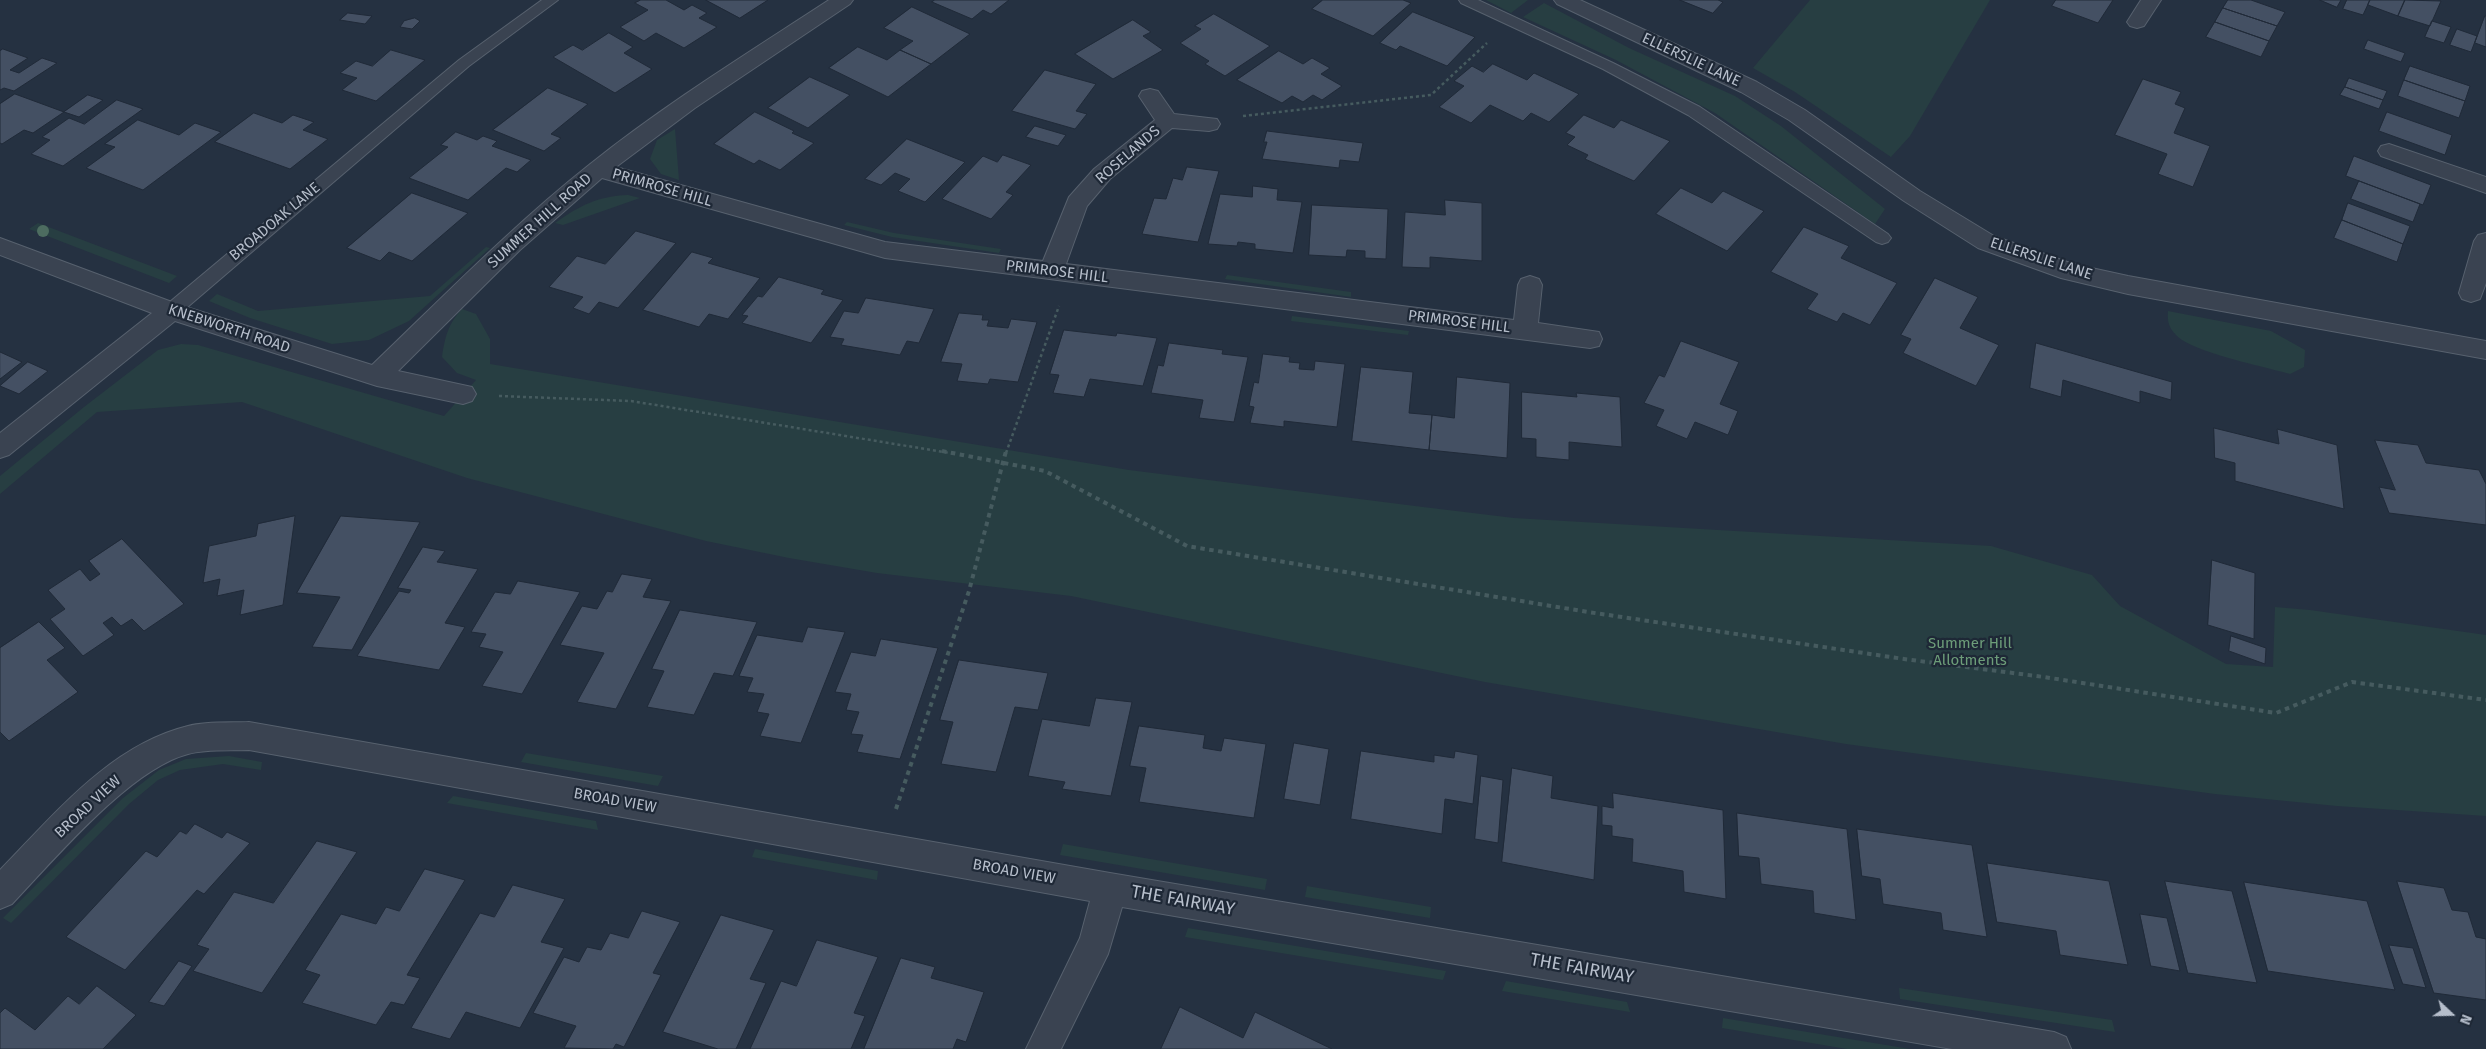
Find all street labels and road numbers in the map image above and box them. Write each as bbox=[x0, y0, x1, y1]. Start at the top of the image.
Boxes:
street label: ELLERSLIE LANE bbox=[1639, 29, 1743, 91]
street label: ROSELANDS bbox=[1092, 122, 1164, 188]
street label: PRIMROSE HILL bbox=[610, 165, 714, 211]
street label: SUMMER HILL ROAD bbox=[484, 170, 596, 272]
street label: BROADOAK LANE bbox=[226, 179, 324, 265]
street label: ELLERSLIE LANE bbox=[1988, 234, 2094, 284]
street label: PRIMROSE HILL bbox=[1005, 257, 1109, 287]
street label: KNEBWORTH ROAD bbox=[166, 301, 292, 357]
street label: PRIMROSE HILL bbox=[1407, 307, 1511, 337]
street label: BROAD VIEW bbox=[51, 772, 125, 842]
street label: BROAD VIEW bbox=[572, 785, 658, 817]
street label: BROAD VIEW bbox=[971, 856, 1057, 888]
street label: THE FAIRWAY bbox=[1130, 881, 1236, 921]
street label: THE FAIRWAY bbox=[1529, 949, 1635, 989]

